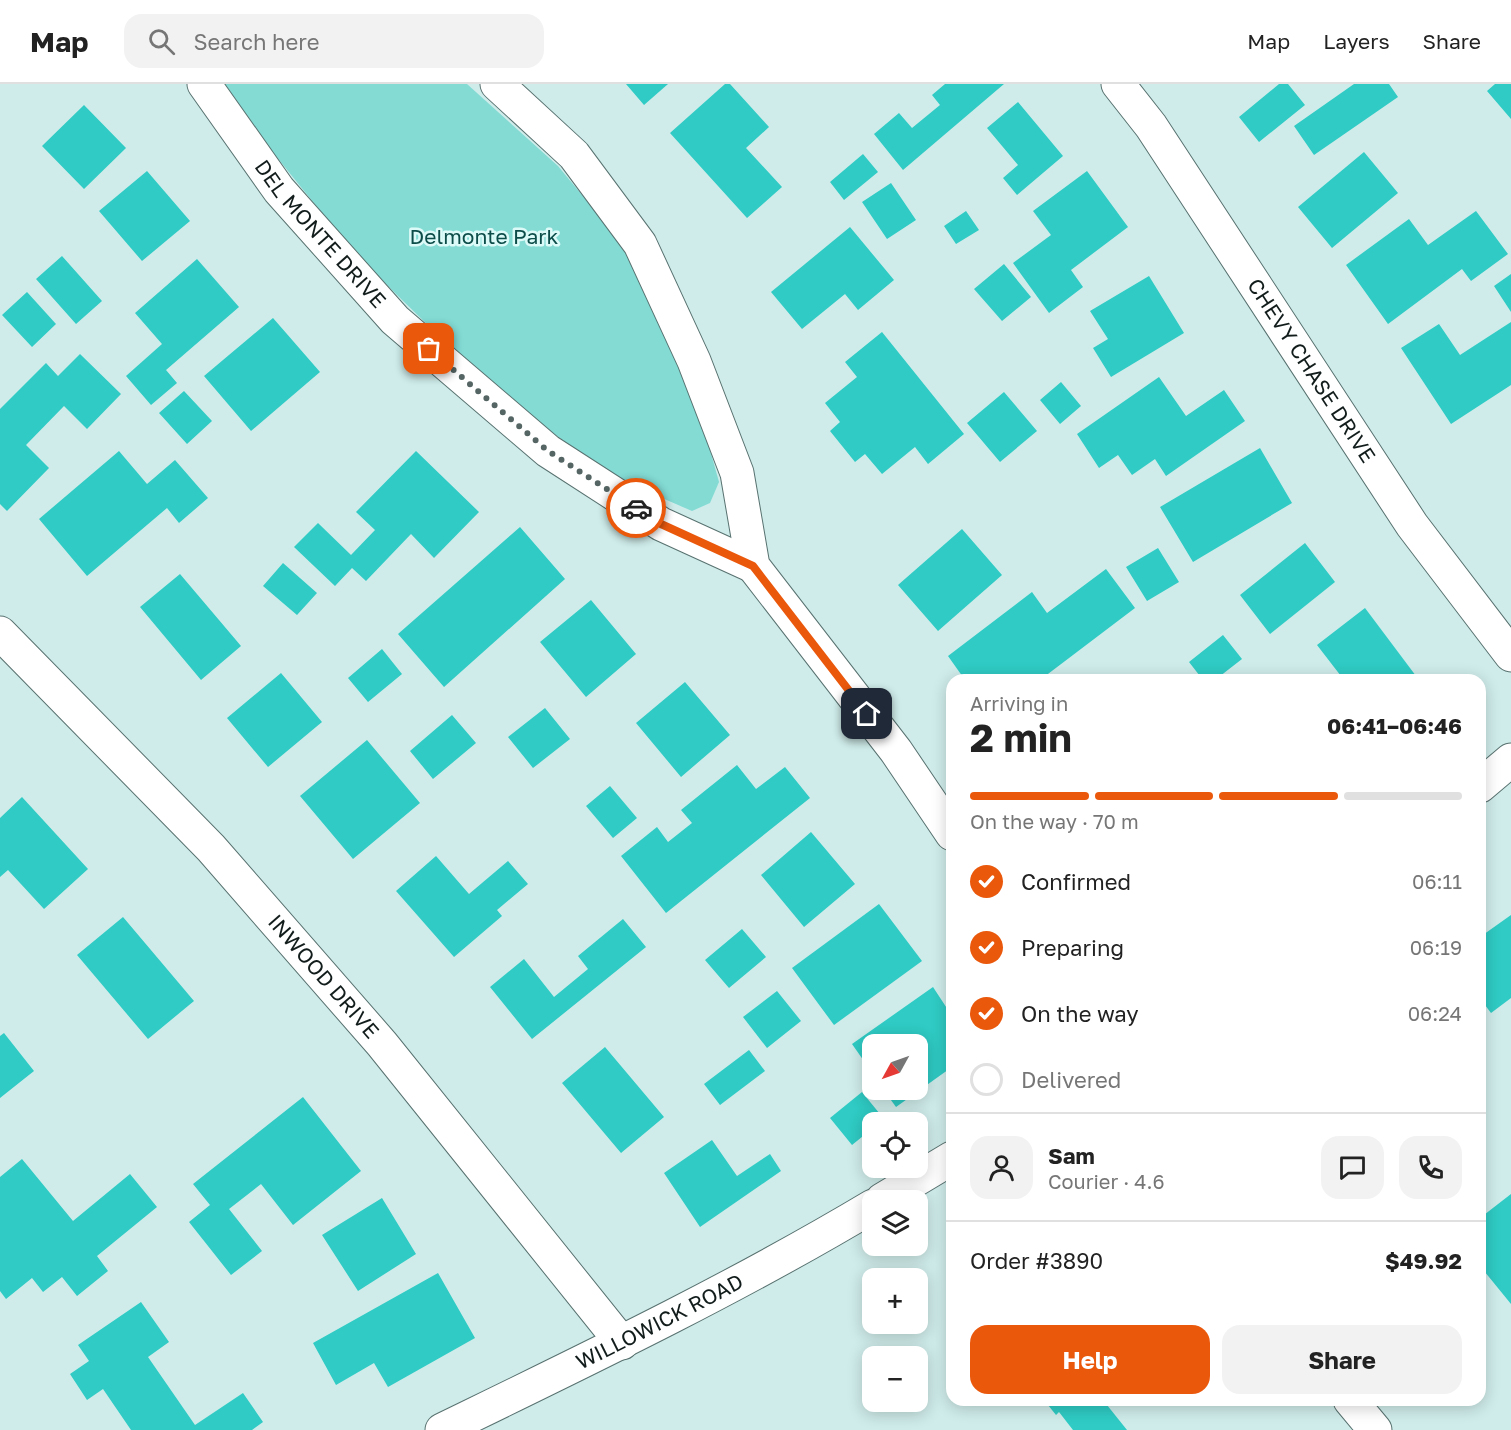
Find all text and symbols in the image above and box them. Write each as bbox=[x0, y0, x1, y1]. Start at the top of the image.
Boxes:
search box bbox=[124, 14, 544, 68]
text: Map bbox=[30, 25, 88, 58]
icon: search bbox=[145, 25, 178, 58]
text: Search here bbox=[193, 28, 319, 55]
text: Map bbox=[1247, 28, 1290, 54]
text: Layers bbox=[1323, 28, 1390, 54]
text: Share bbox=[1423, 28, 1481, 54]
street label: DEL MONTE DRIVE bbox=[250, 154, 392, 313]
park label: Delmonte Park bbox=[410, 223, 559, 249]
street label: CHEVY CHASE DRIVE bbox=[1242, 273, 1382, 467]
pin bbox=[403, 323, 454, 374]
icon: bag bbox=[412, 332, 445, 365]
courier bbox=[606, 478, 666, 538]
icon: car bbox=[620, 492, 653, 525]
pin bbox=[841, 688, 892, 739]
text: Arriving in bbox=[970, 691, 1068, 715]
icon: home bbox=[850, 697, 883, 730]
text: 06:41–06:46 bbox=[1327, 712, 1462, 739]
text: 2 min bbox=[970, 714, 1072, 761]
text: On the way · 70 m bbox=[970, 809, 1139, 833]
icon: check bbox=[970, 865, 1003, 898]
text: Confirmed bbox=[1021, 868, 1131, 895]
text: 06:11 bbox=[1412, 869, 1462, 893]
street label: INWOOD DRIVE bbox=[263, 909, 385, 1043]
icon: check bbox=[970, 931, 1003, 964]
text: Preparing bbox=[1021, 934, 1124, 961]
text: 06:19 bbox=[1410, 935, 1462, 959]
icon: check bbox=[970, 997, 1003, 1030]
text: On the way bbox=[1021, 1000, 1139, 1027]
text: 06:24 bbox=[1408, 1001, 1462, 1025]
north arrow bbox=[862, 1034, 928, 1100]
map controls bbox=[862, 1034, 928, 1412]
text: Delivered bbox=[1021, 1066, 1121, 1093]
button: locate bbox=[862, 1112, 928, 1178]
button: person bbox=[970, 1136, 1033, 1199]
button: chat bbox=[1321, 1136, 1384, 1199]
button: phone bbox=[1399, 1136, 1462, 1199]
text: Sam bbox=[1048, 1142, 1095, 1169]
text: Courier · 4.6 bbox=[1048, 1169, 1165, 1193]
button: layers bbox=[862, 1190, 928, 1256]
text: Order #3890 bbox=[970, 1247, 1103, 1274]
text: $49.92 bbox=[1385, 1247, 1462, 1274]
street label: WILLOWICK ROAD bbox=[571, 1268, 747, 1375]
button: + bbox=[862, 1268, 928, 1334]
button: Help bbox=[970, 1325, 1210, 1394]
button: Share bbox=[1222, 1325, 1462, 1394]
button: − bbox=[862, 1346, 928, 1412]

